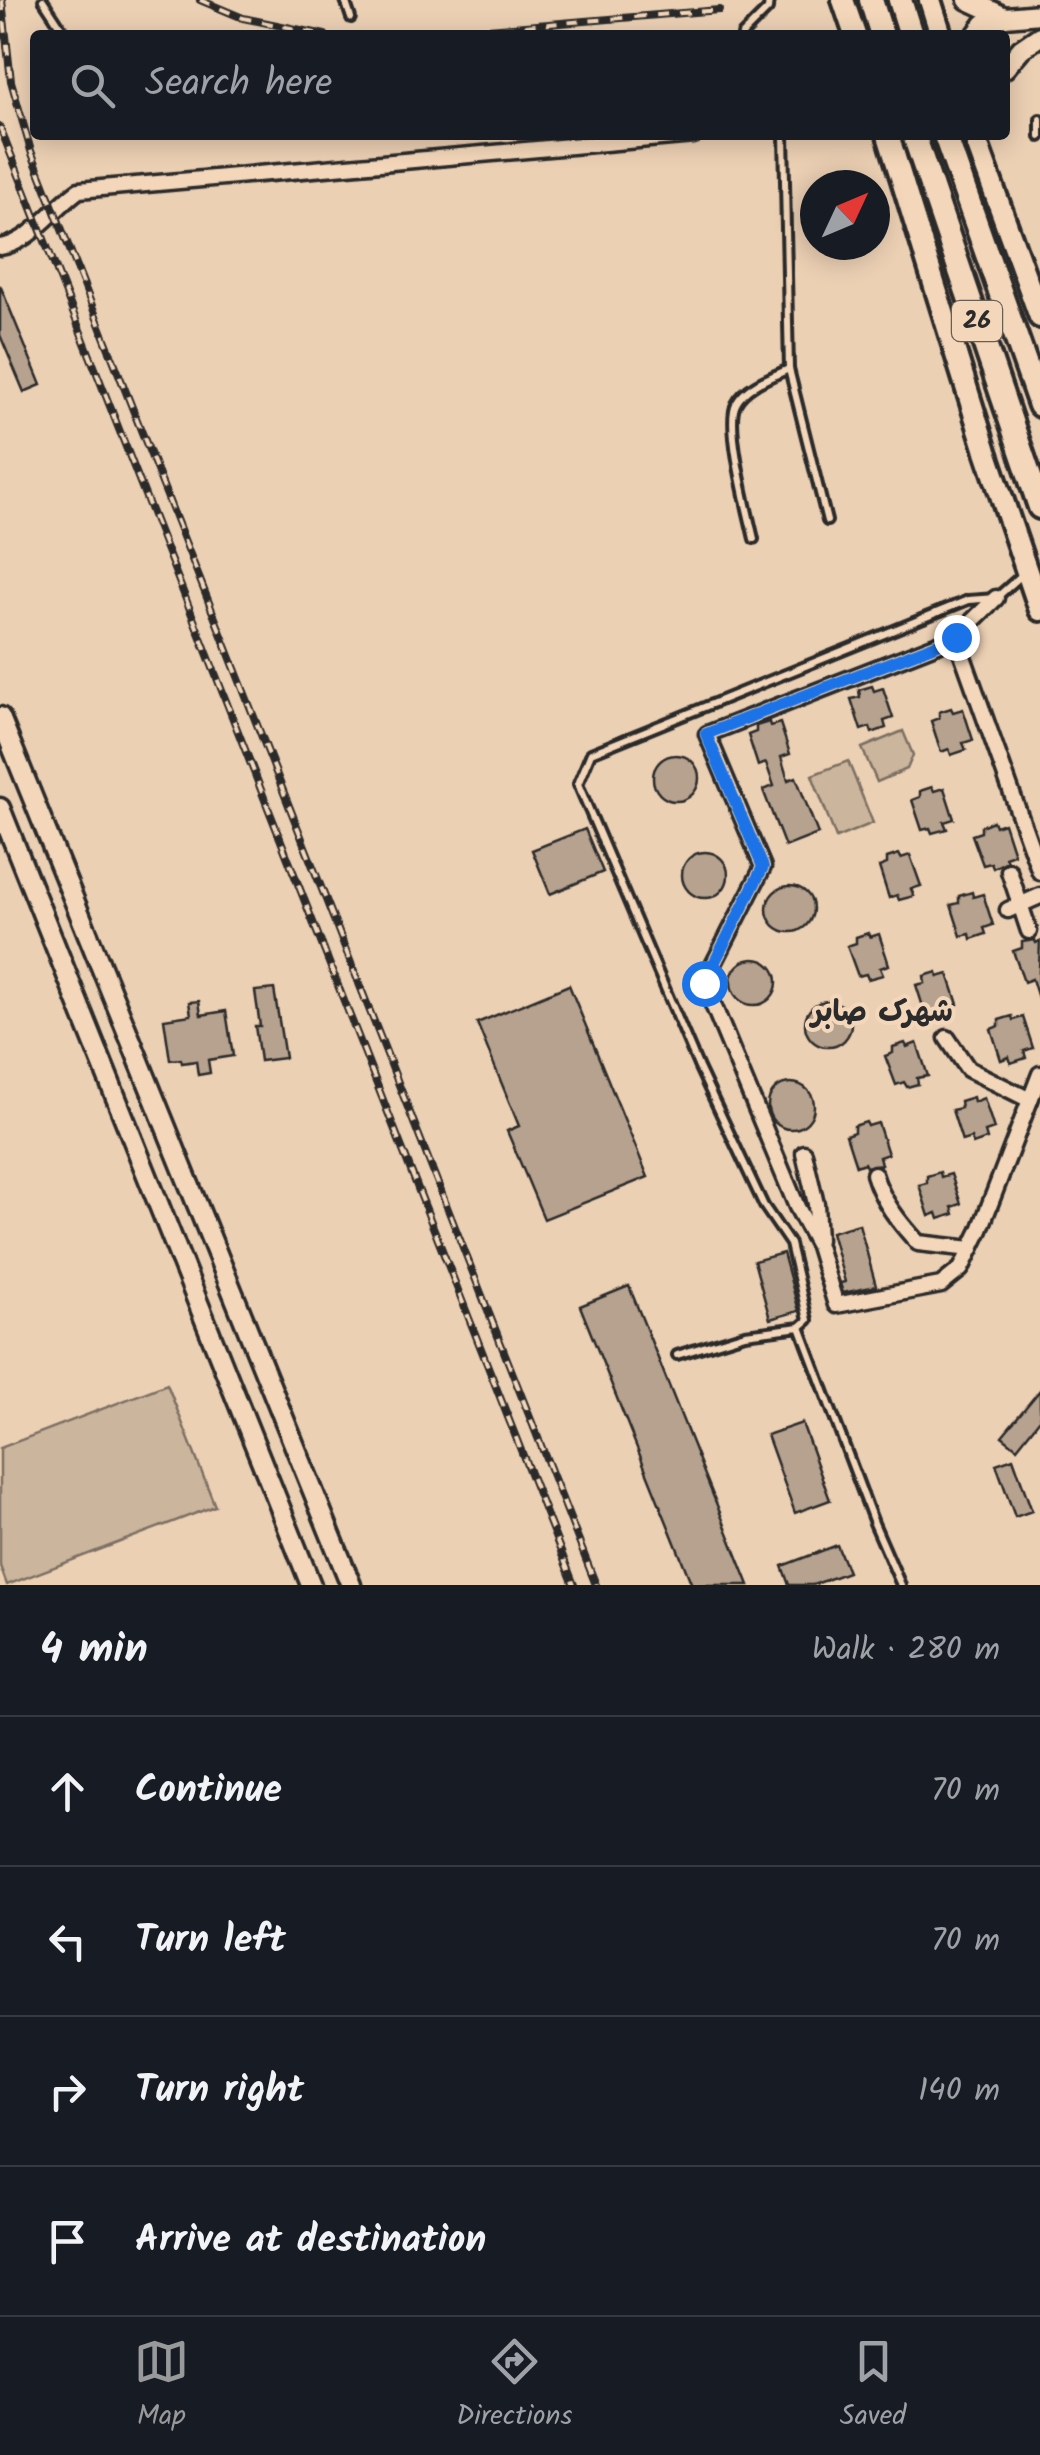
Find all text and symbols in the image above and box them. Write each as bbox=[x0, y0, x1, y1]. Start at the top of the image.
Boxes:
search box bbox=[30, 30, 1010, 140]
text: Search here bbox=[145, 55, 332, 115]
icon: search bbox=[65, 58, 120, 113]
north arrow bbox=[800, 170, 890, 260]
road number: 26 bbox=[952, 301, 1002, 341]
route end bbox=[934, 615, 980, 661]
route start bbox=[682, 961, 728, 1007]
district label: شهرک صابر bbox=[808, 989, 953, 1037]
text: 4 min bbox=[40, 1617, 148, 1684]
text: Walk · 280 m bbox=[812, 1625, 1000, 1676]
text: Continue bbox=[135, 1761, 282, 1821]
icon: ahead bbox=[40, 1764, 95, 1819]
text: 70 m bbox=[931, 1766, 1000, 1817]
text: Turn left bbox=[135, 1911, 286, 1971]
icon: left bbox=[40, 1914, 95, 1969]
text: 70 m bbox=[931, 1916, 1000, 1967]
text: Turn right bbox=[135, 2061, 304, 2121]
icon: right bbox=[40, 2064, 95, 2119]
text: 140 m bbox=[918, 2066, 1000, 2117]
text: Arrive at destination bbox=[135, 2211, 486, 2271]
icon: arrive bbox=[40, 2214, 95, 2269]
tab: Map bbox=[134, 2334, 189, 2439]
tab: Directions bbox=[456, 2334, 572, 2439]
tab: Saved bbox=[840, 2334, 906, 2439]

